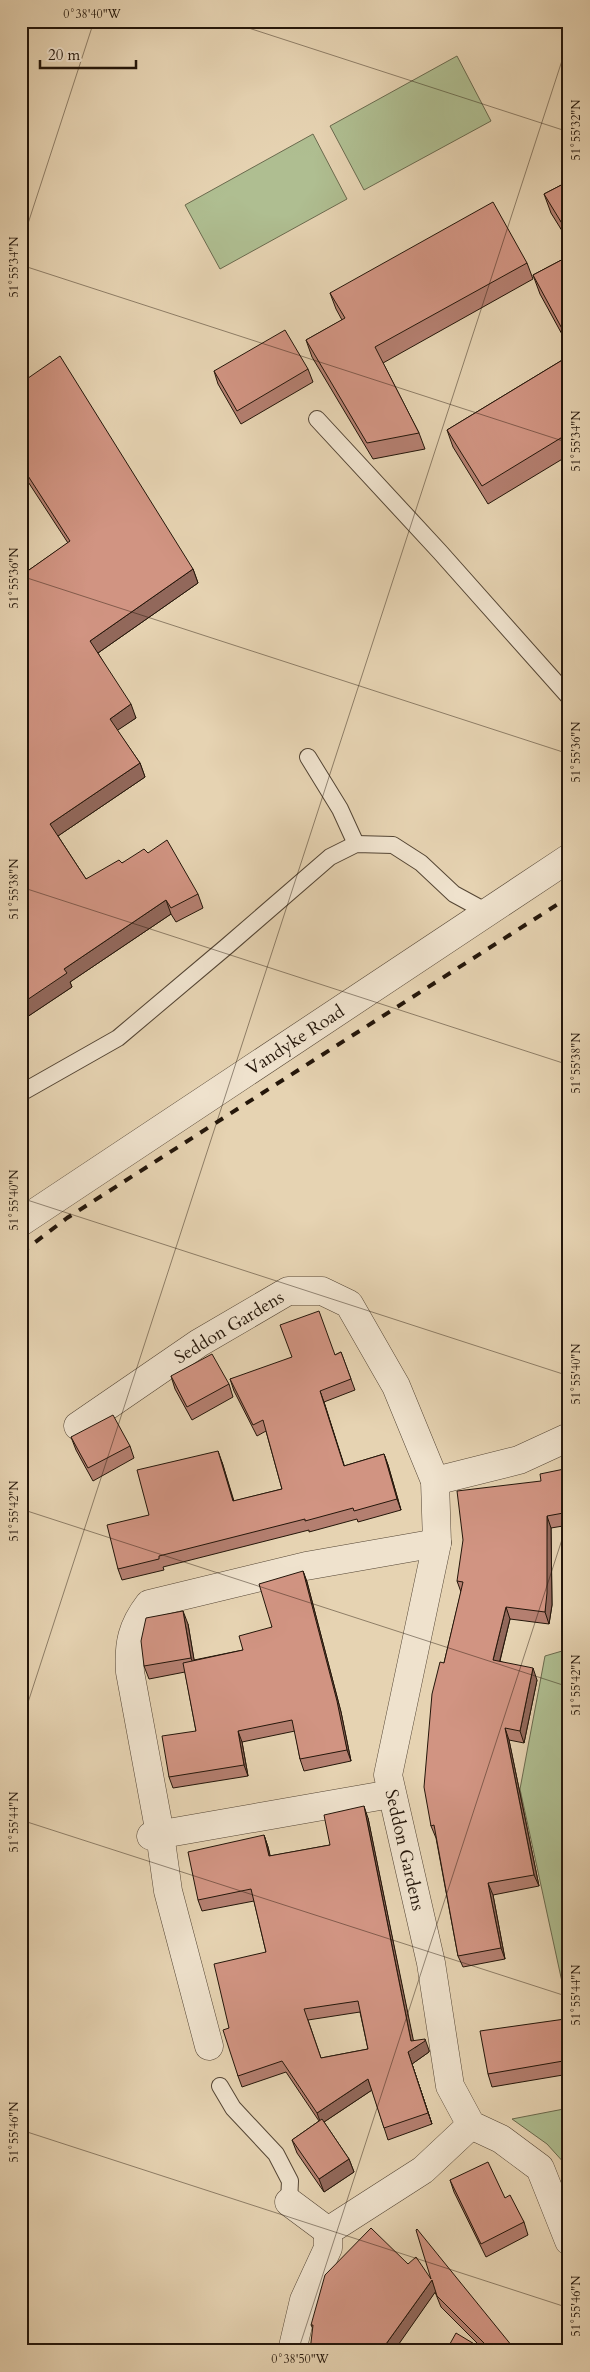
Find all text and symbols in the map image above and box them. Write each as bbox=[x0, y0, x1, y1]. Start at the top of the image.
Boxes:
text: 0°38'40"W bbox=[63, 6, 122, 22]
scale bar bbox=[40, 38, 136, 70]
text: 20 m bbox=[48, 45, 80, 65]
text: 51°55'32"N bbox=[568, 99, 584, 160]
text: 51°55'34"N bbox=[6, 236, 22, 297]
text: 51°55'34"N bbox=[568, 410, 584, 471]
text: 51°55'36"N bbox=[6, 547, 22, 608]
text: 51°55'36"N bbox=[568, 721, 584, 782]
text: 51°55'38"N bbox=[6, 858, 22, 919]
street label: Vandyke Road bbox=[241, 999, 350, 1082]
text: 51°55'38"N bbox=[568, 1032, 584, 1093]
text: 51°55'40"N bbox=[6, 1169, 22, 1230]
street label: Seddon Gardens bbox=[170, 1285, 289, 1370]
text: 51°55'40"N bbox=[568, 1343, 584, 1404]
text: 51°55'42"N bbox=[6, 1480, 22, 1541]
text: 51°55'42"N bbox=[568, 1654, 584, 1715]
street label: Seddon Gardens bbox=[378, 1787, 431, 1913]
text: 51°55'44"N bbox=[6, 1791, 22, 1852]
text: 51°55'44"N bbox=[568, 1964, 584, 2025]
text: 51°55'46"N bbox=[6, 2101, 22, 2162]
text: 51°55'46"N bbox=[568, 2275, 584, 2336]
text: 0°38'50"W bbox=[271, 2351, 330, 2367]

